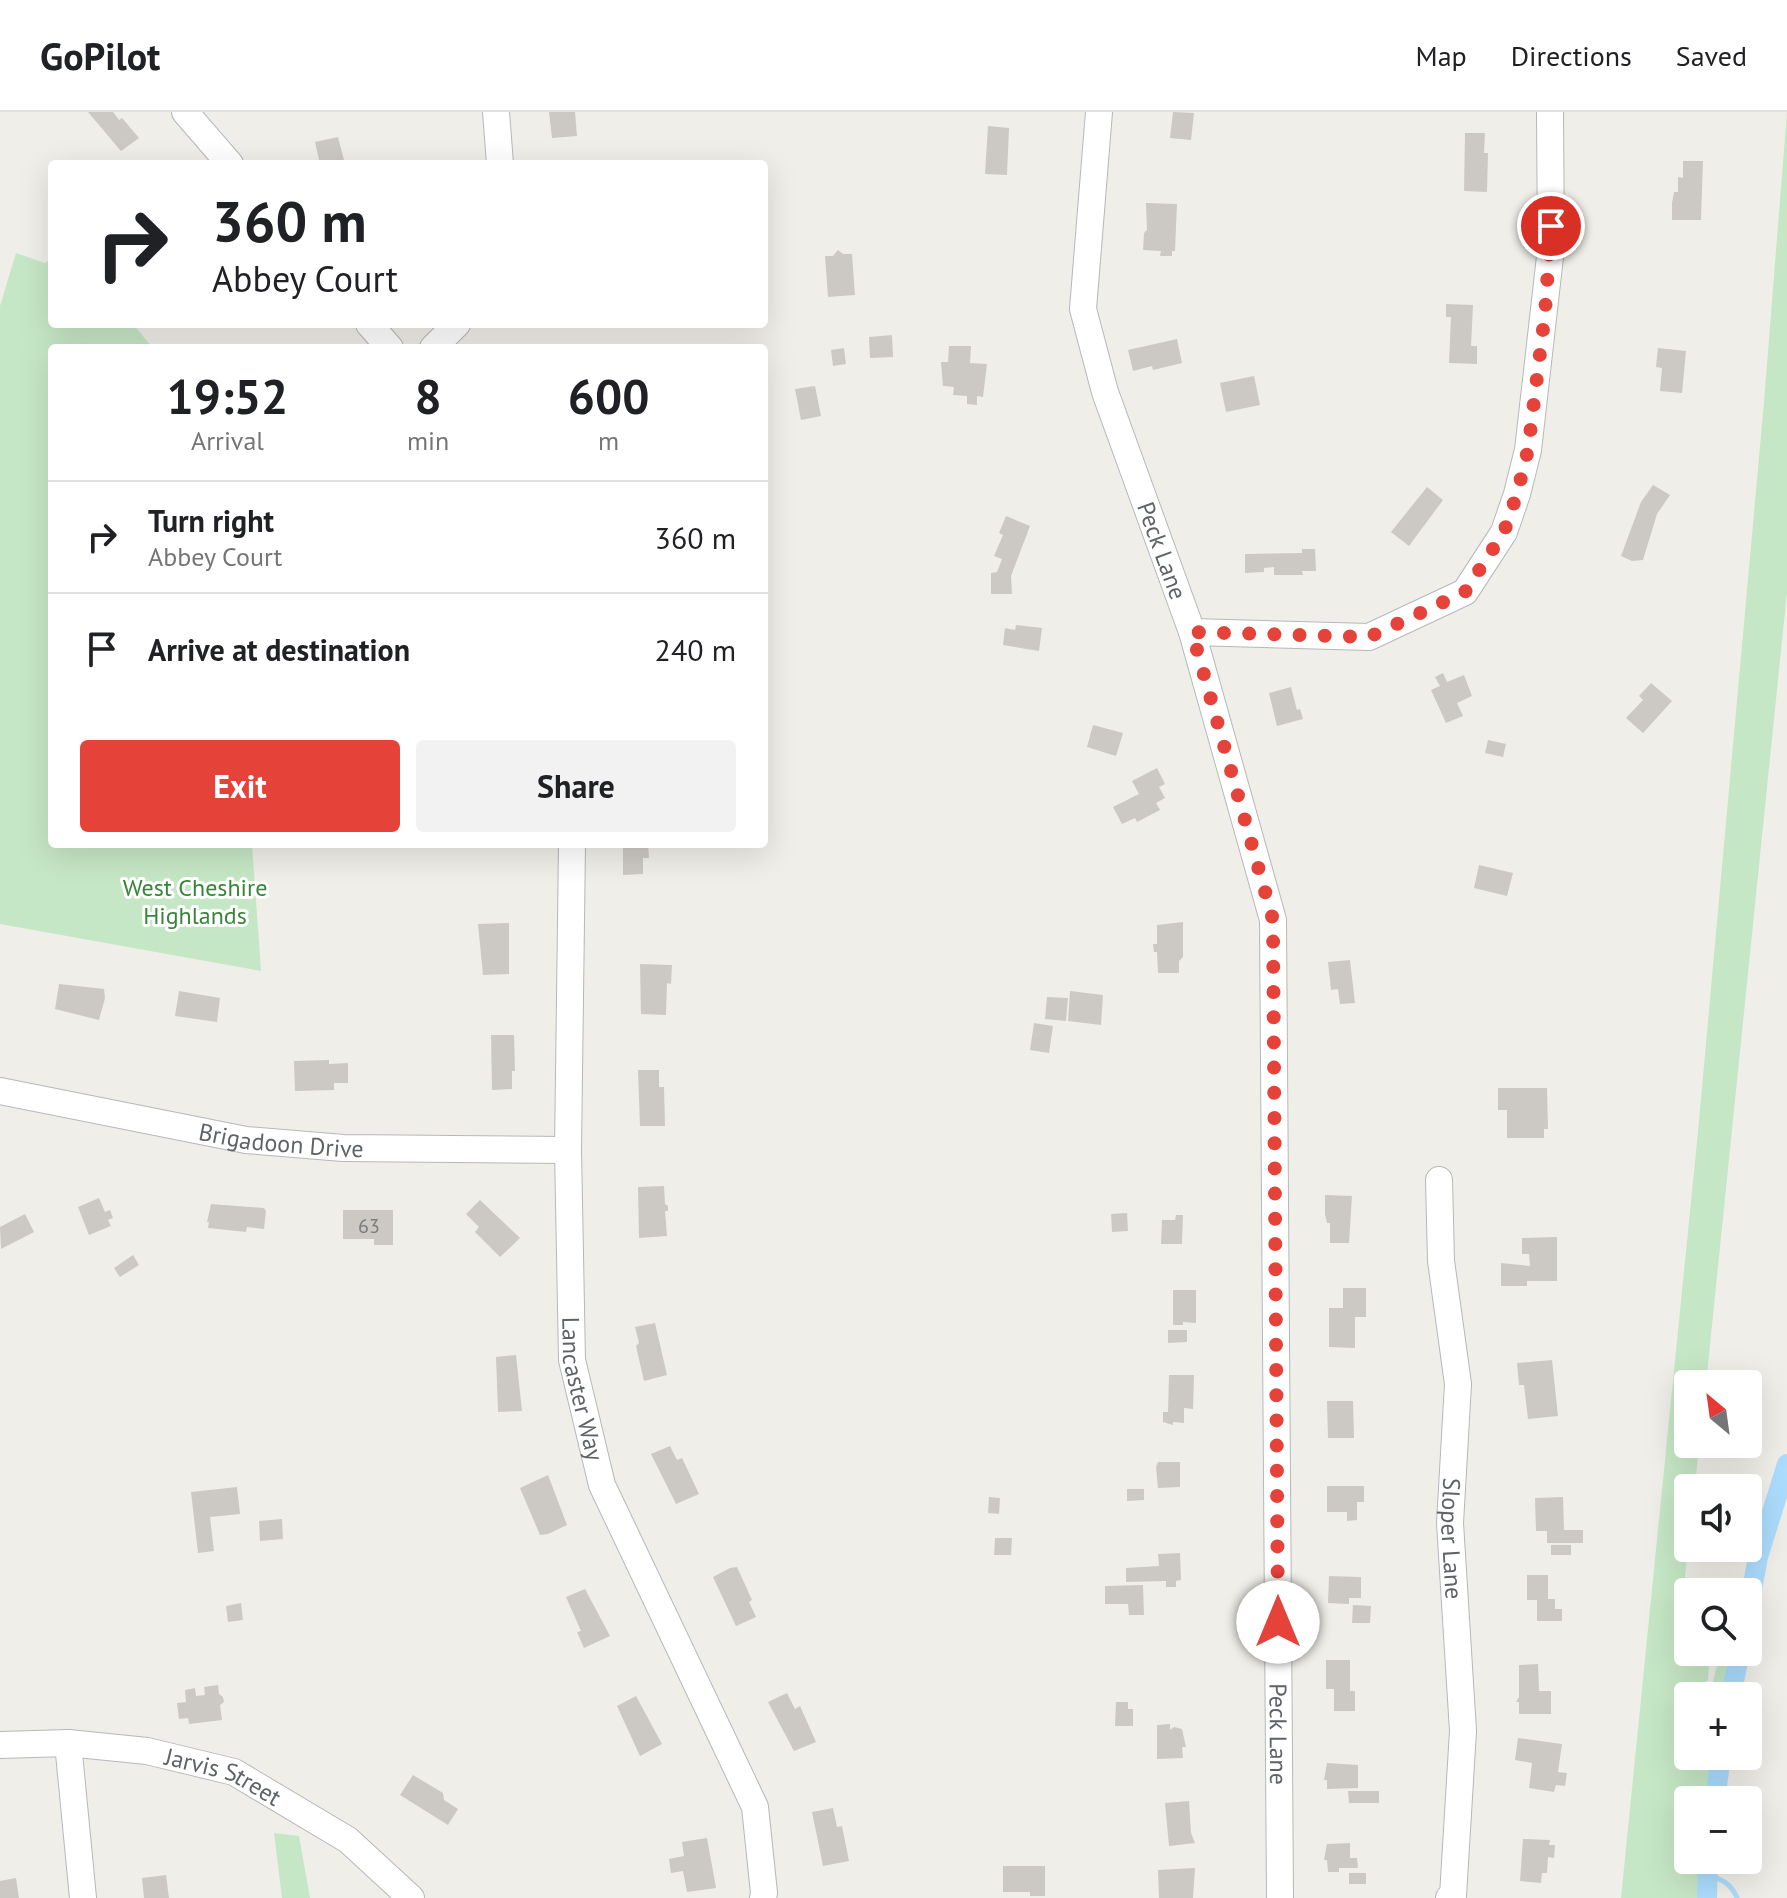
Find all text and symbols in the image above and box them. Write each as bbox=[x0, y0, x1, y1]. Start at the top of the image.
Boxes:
text: GoPilot bbox=[40, 31, 160, 80]
text: Map bbox=[1416, 37, 1467, 74]
text: Directions bbox=[1511, 37, 1632, 74]
text: Saved bbox=[1676, 37, 1747, 74]
text: 360 m bbox=[212, 185, 367, 257]
icon: right bbox=[80, 192, 184, 296]
pin bbox=[1517, 192, 1585, 260]
icon: arrive bbox=[1529, 204, 1573, 248]
text: Abbey Court bbox=[212, 255, 398, 302]
text: 19:52 bbox=[167, 365, 288, 427]
text: 8 bbox=[414, 365, 442, 427]
text: 600 bbox=[568, 365, 649, 427]
text: Arrival bbox=[191, 424, 264, 457]
text: min bbox=[407, 424, 449, 457]
text: m bbox=[598, 424, 619, 457]
street label: Peck Lane bbox=[1131, 497, 1194, 603]
text: Turn right bbox=[148, 501, 274, 540]
icon: right bbox=[80, 515, 124, 559]
text: 360 m bbox=[655, 518, 736, 557]
text: Abbey Court bbox=[148, 540, 282, 573]
icon: arrive bbox=[80, 627, 124, 671]
text: Arrive at destination bbox=[148, 630, 410, 669]
text: 240 m bbox=[655, 630, 736, 669]
button: Exit bbox=[80, 740, 400, 832]
button: Share bbox=[416, 740, 736, 832]
park label: West Cheshire Highlands bbox=[123, 872, 267, 931]
street label: Brigadoon Drive bbox=[196, 1116, 364, 1164]
house number: 63 bbox=[358, 1213, 380, 1239]
street label: Lancaster Way bbox=[556, 1317, 611, 1464]
north arrow bbox=[1674, 1370, 1762, 1458]
map controls bbox=[1674, 1370, 1762, 1874]
button: sound bbox=[1674, 1474, 1762, 1562]
street label: Sloper Lane bbox=[1435, 1477, 1470, 1600]
button: search bbox=[1674, 1578, 1762, 1666]
position arrow bbox=[1236, 1580, 1320, 1664]
button: + bbox=[1674, 1682, 1762, 1770]
street label: Peck Lane bbox=[1263, 1683, 1295, 1785]
street label: Jarvis Street bbox=[161, 1740, 287, 1812]
button: − bbox=[1674, 1786, 1762, 1874]

